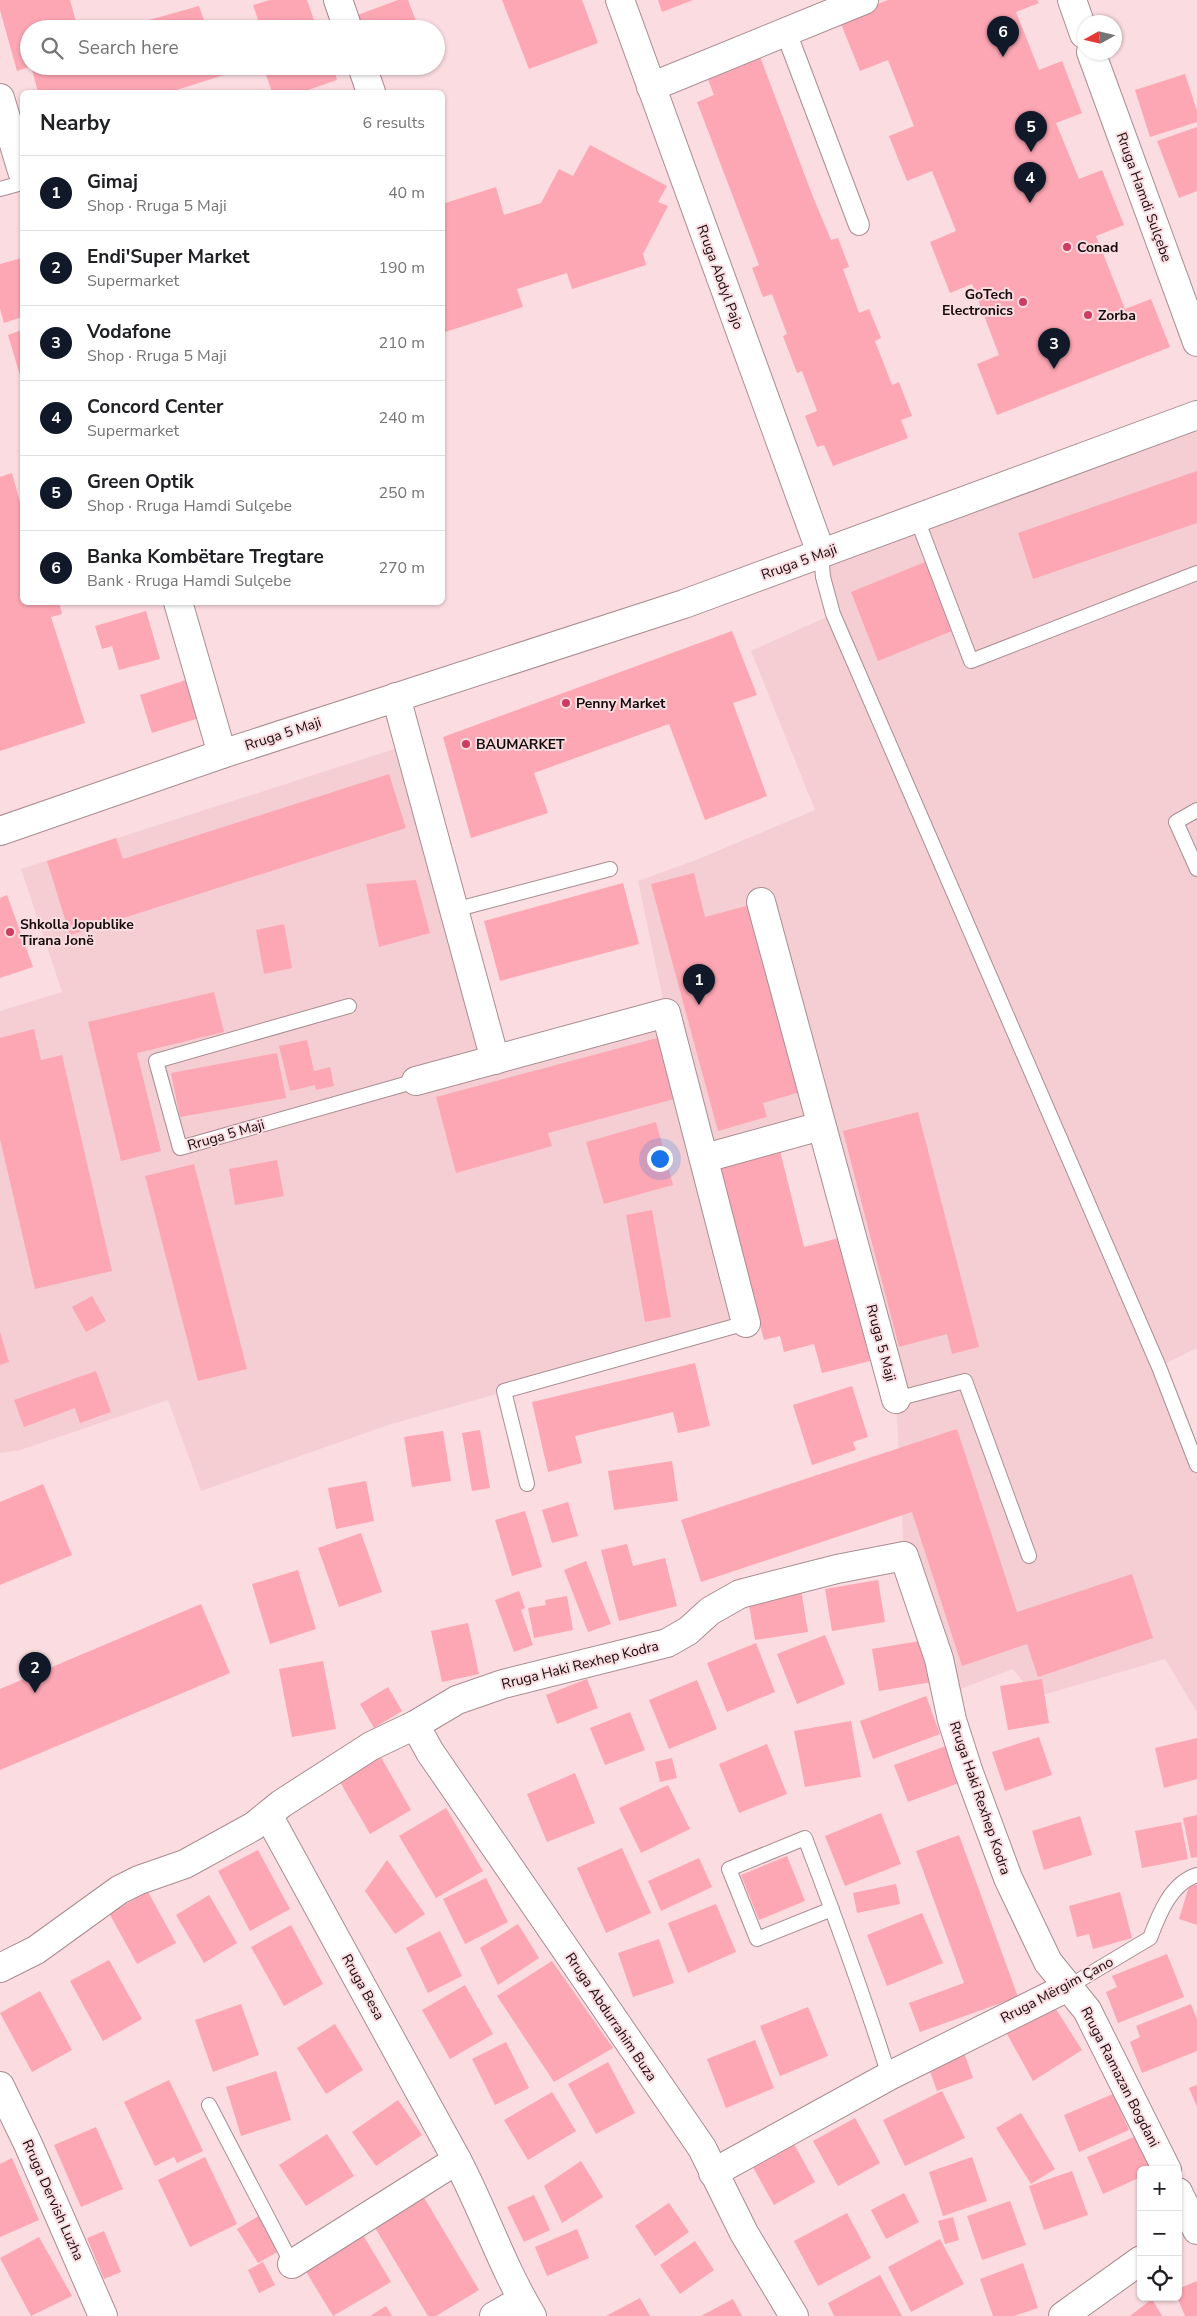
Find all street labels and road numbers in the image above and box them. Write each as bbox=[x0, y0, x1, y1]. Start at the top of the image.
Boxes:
street label: Rruga Hamdi Sulçebe bbox=[1112, 130, 1176, 264]
street label: Rruga Abdyl Pajo bbox=[692, 222, 748, 332]
street label: Rruga 5 Maji bbox=[758, 539, 840, 585]
street label: Rruga 5 Maji bbox=[242, 713, 324, 755]
street label: Rruga 5 Maji bbox=[185, 1115, 267, 1155]
street label: Rruga 5 Maji bbox=[862, 1302, 900, 1384]
street label: Rruga Haki Rexhep Kodra bbox=[499, 1636, 661, 1694]
street label: Rruga Haki Rexhep Kodra bbox=[945, 1719, 1015, 1877]
street label: Rruga Abdurrahim Buza bbox=[561, 1949, 661, 2085]
street label: Rruga Besa bbox=[337, 1951, 389, 2023]
street label: Rruga Mërgim Çano bbox=[997, 1952, 1117, 2028]
street label: Rruga Ramazan Bogdani bbox=[1076, 2004, 1164, 2150]
street label: Rruga Dervish Luzha bbox=[18, 2136, 88, 2264]

